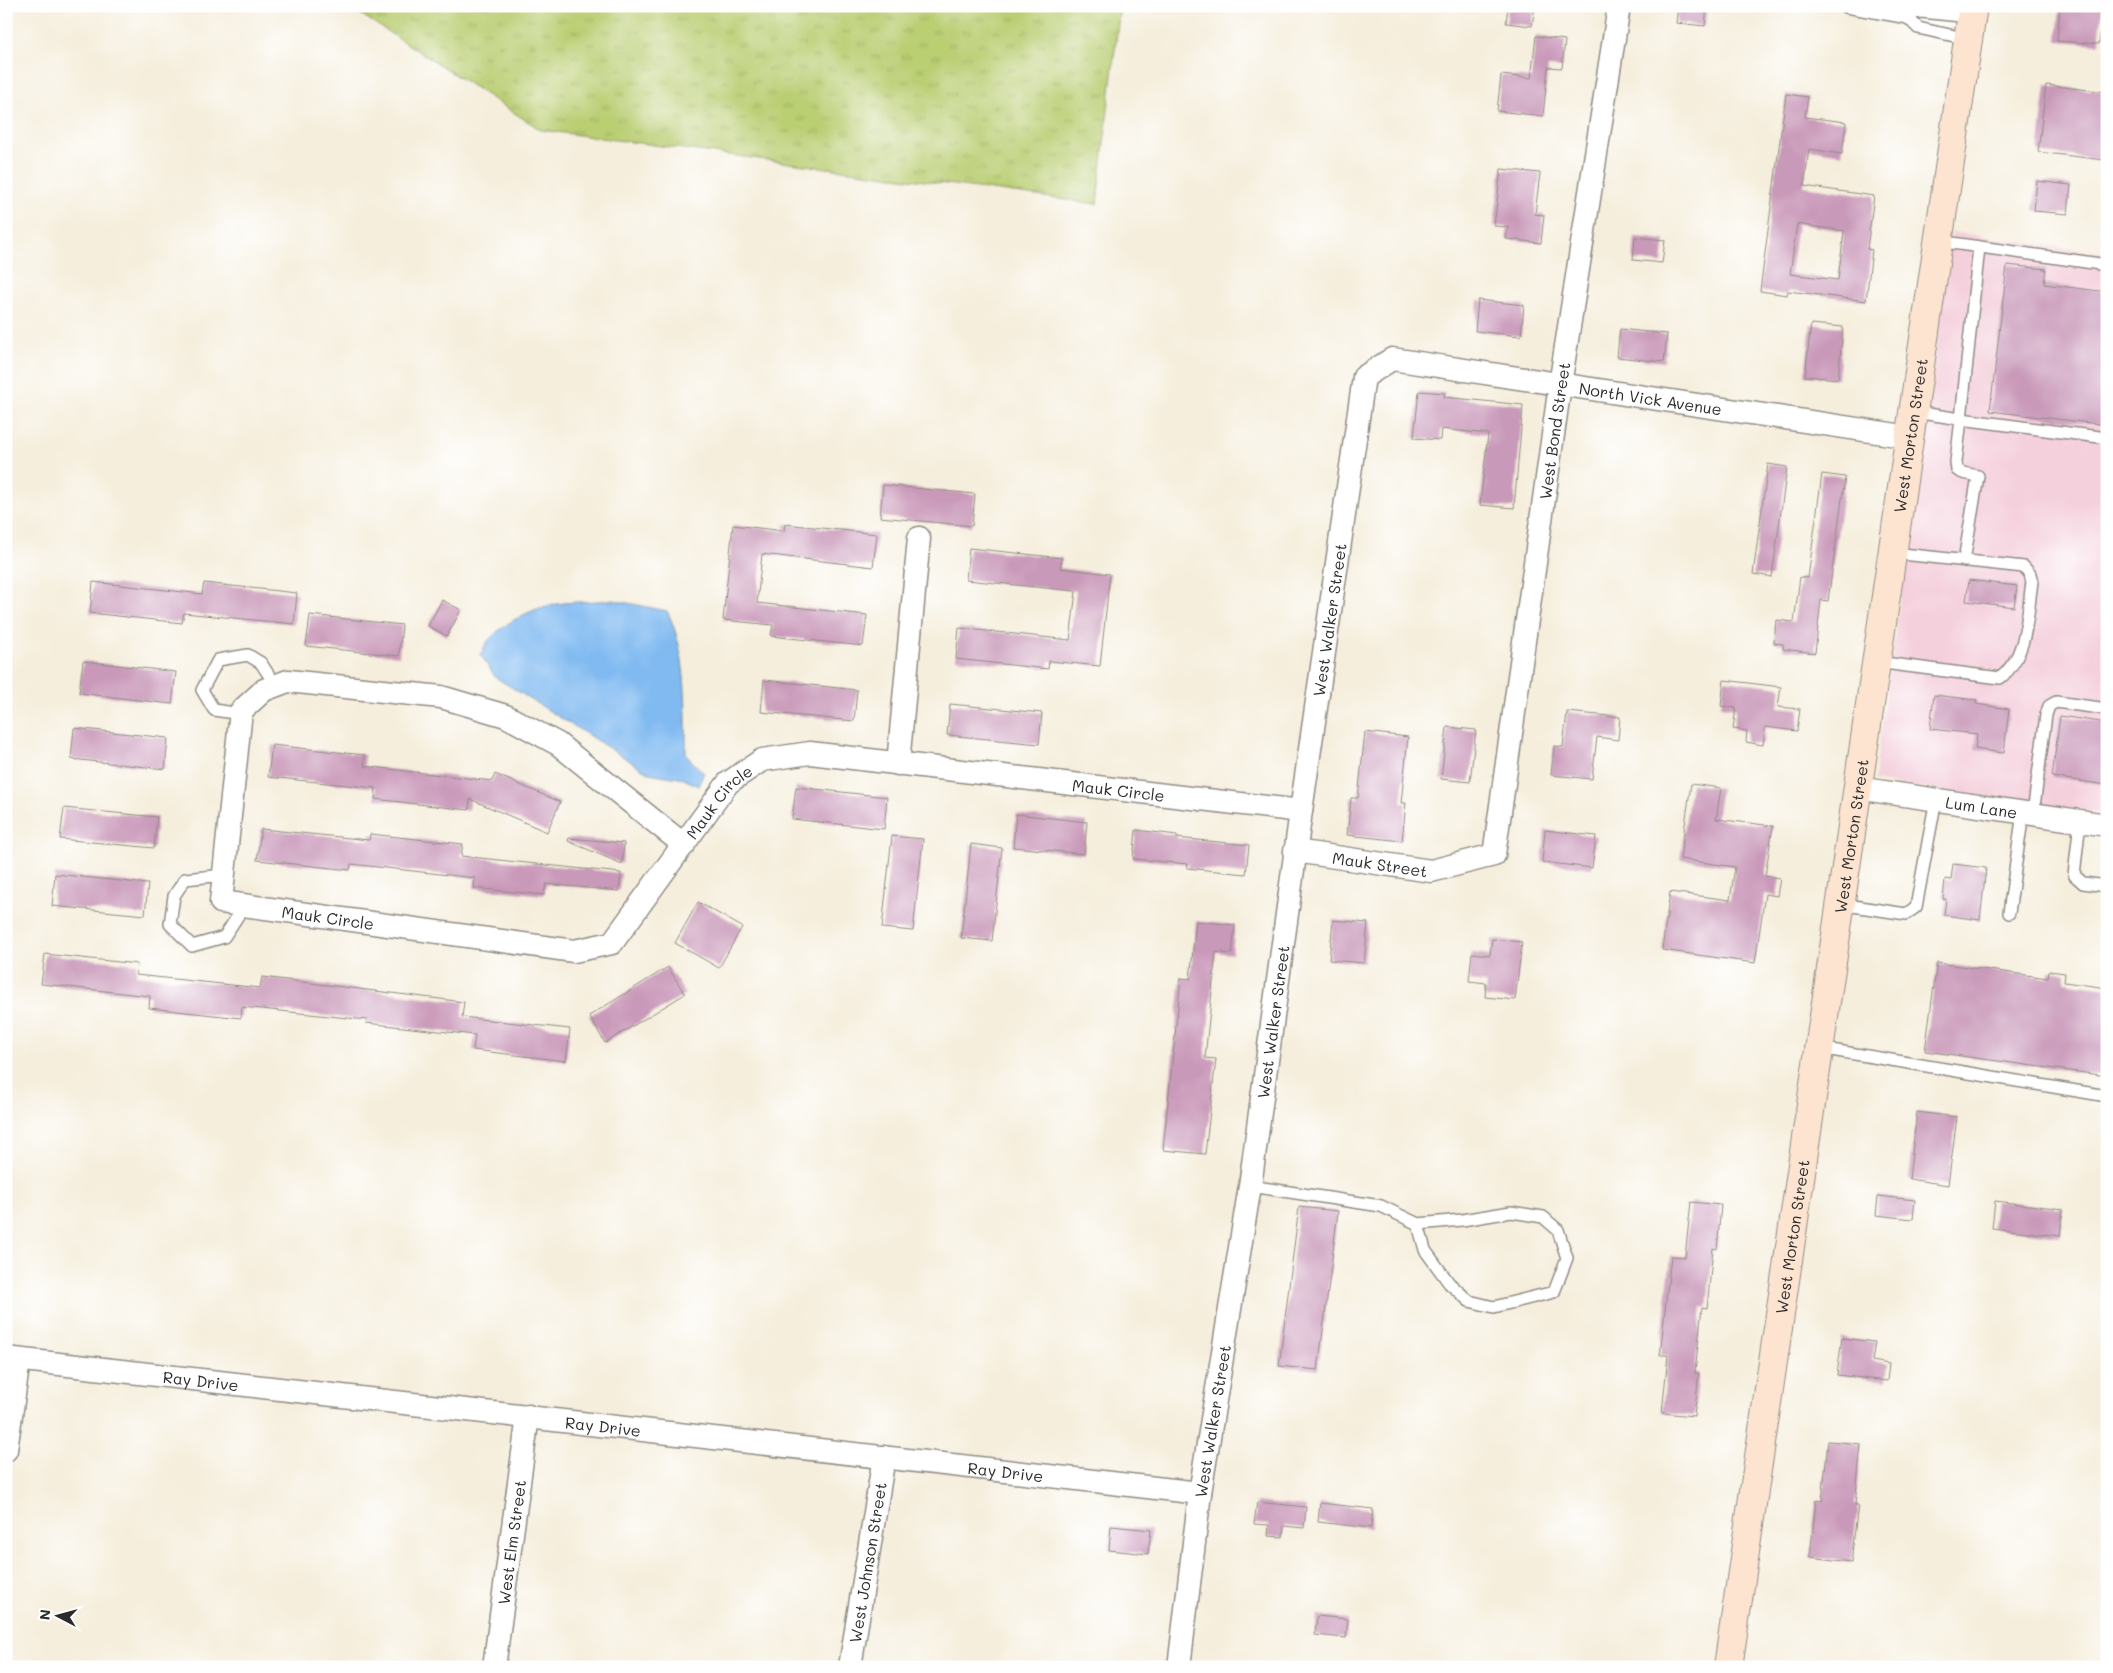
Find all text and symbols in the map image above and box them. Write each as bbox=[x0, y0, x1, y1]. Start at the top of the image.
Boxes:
street label: West Morton Street bbox=[1888, 357, 1931, 514]
street label: West Bond Street bbox=[1534, 360, 1574, 501]
street label: North Vick Avenue bbox=[1578, 377, 1723, 419]
street label: West Walker Street bbox=[1307, 542, 1350, 698]
street label: West Morton Street bbox=[1829, 757, 1872, 915]
street label: Mauk Circle bbox=[681, 759, 756, 843]
street label: Mauk Circle bbox=[1071, 774, 1166, 805]
street label: Lum Lane bbox=[1944, 791, 2019, 822]
street label: Mauk Street bbox=[1331, 846, 1429, 881]
street label: Mauk Circle bbox=[281, 900, 375, 934]
street label: West Walker Street bbox=[1252, 944, 1293, 1100]
street label: West Morton Street bbox=[1770, 1158, 1813, 1315]
street label: West Walker Street bbox=[1189, 1343, 1234, 1499]
street label: Ray Drive bbox=[162, 1365, 240, 1395]
street label: Ray Drive bbox=[564, 1411, 642, 1440]
street label: Ray Drive bbox=[967, 1456, 1045, 1486]
street label: West Elm Street bbox=[492, 1478, 530, 1606]
street label: West Johnson Street bbox=[844, 1481, 890, 1644]
north arrow bbox=[32, 1590, 82, 1640]
text: N bbox=[35, 1608, 55, 1621]

